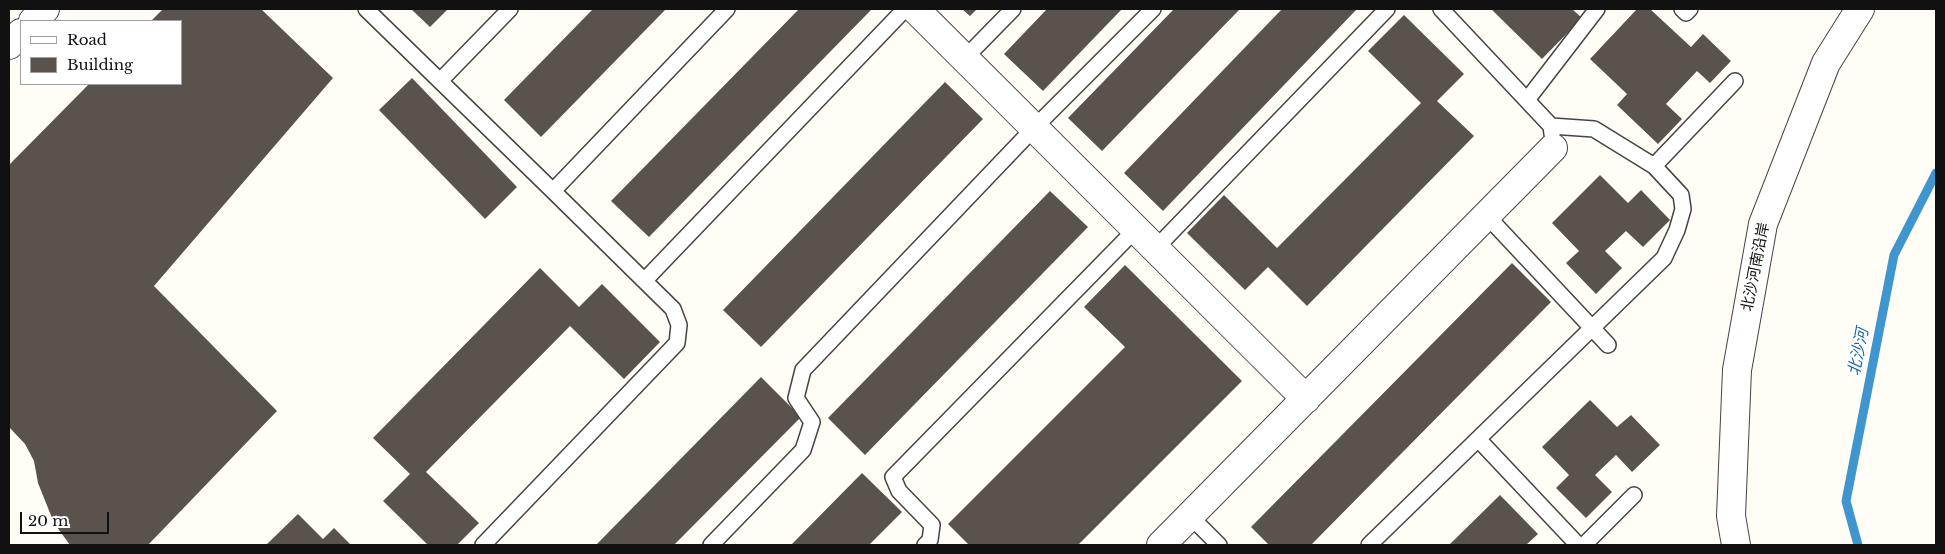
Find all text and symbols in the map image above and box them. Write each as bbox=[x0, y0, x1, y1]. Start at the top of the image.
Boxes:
legend bbox=[20, 20, 182, 85]
text: Road bbox=[67, 30, 107, 49]
text: Building bbox=[67, 55, 133, 74]
street label: 北沙河南沿岸 bbox=[1739, 221, 1773, 313]
water label: 北沙河 bbox=[1845, 327, 1873, 377]
scale bar bbox=[22, 502, 111, 534]
text: 20 m bbox=[28, 511, 68, 530]

